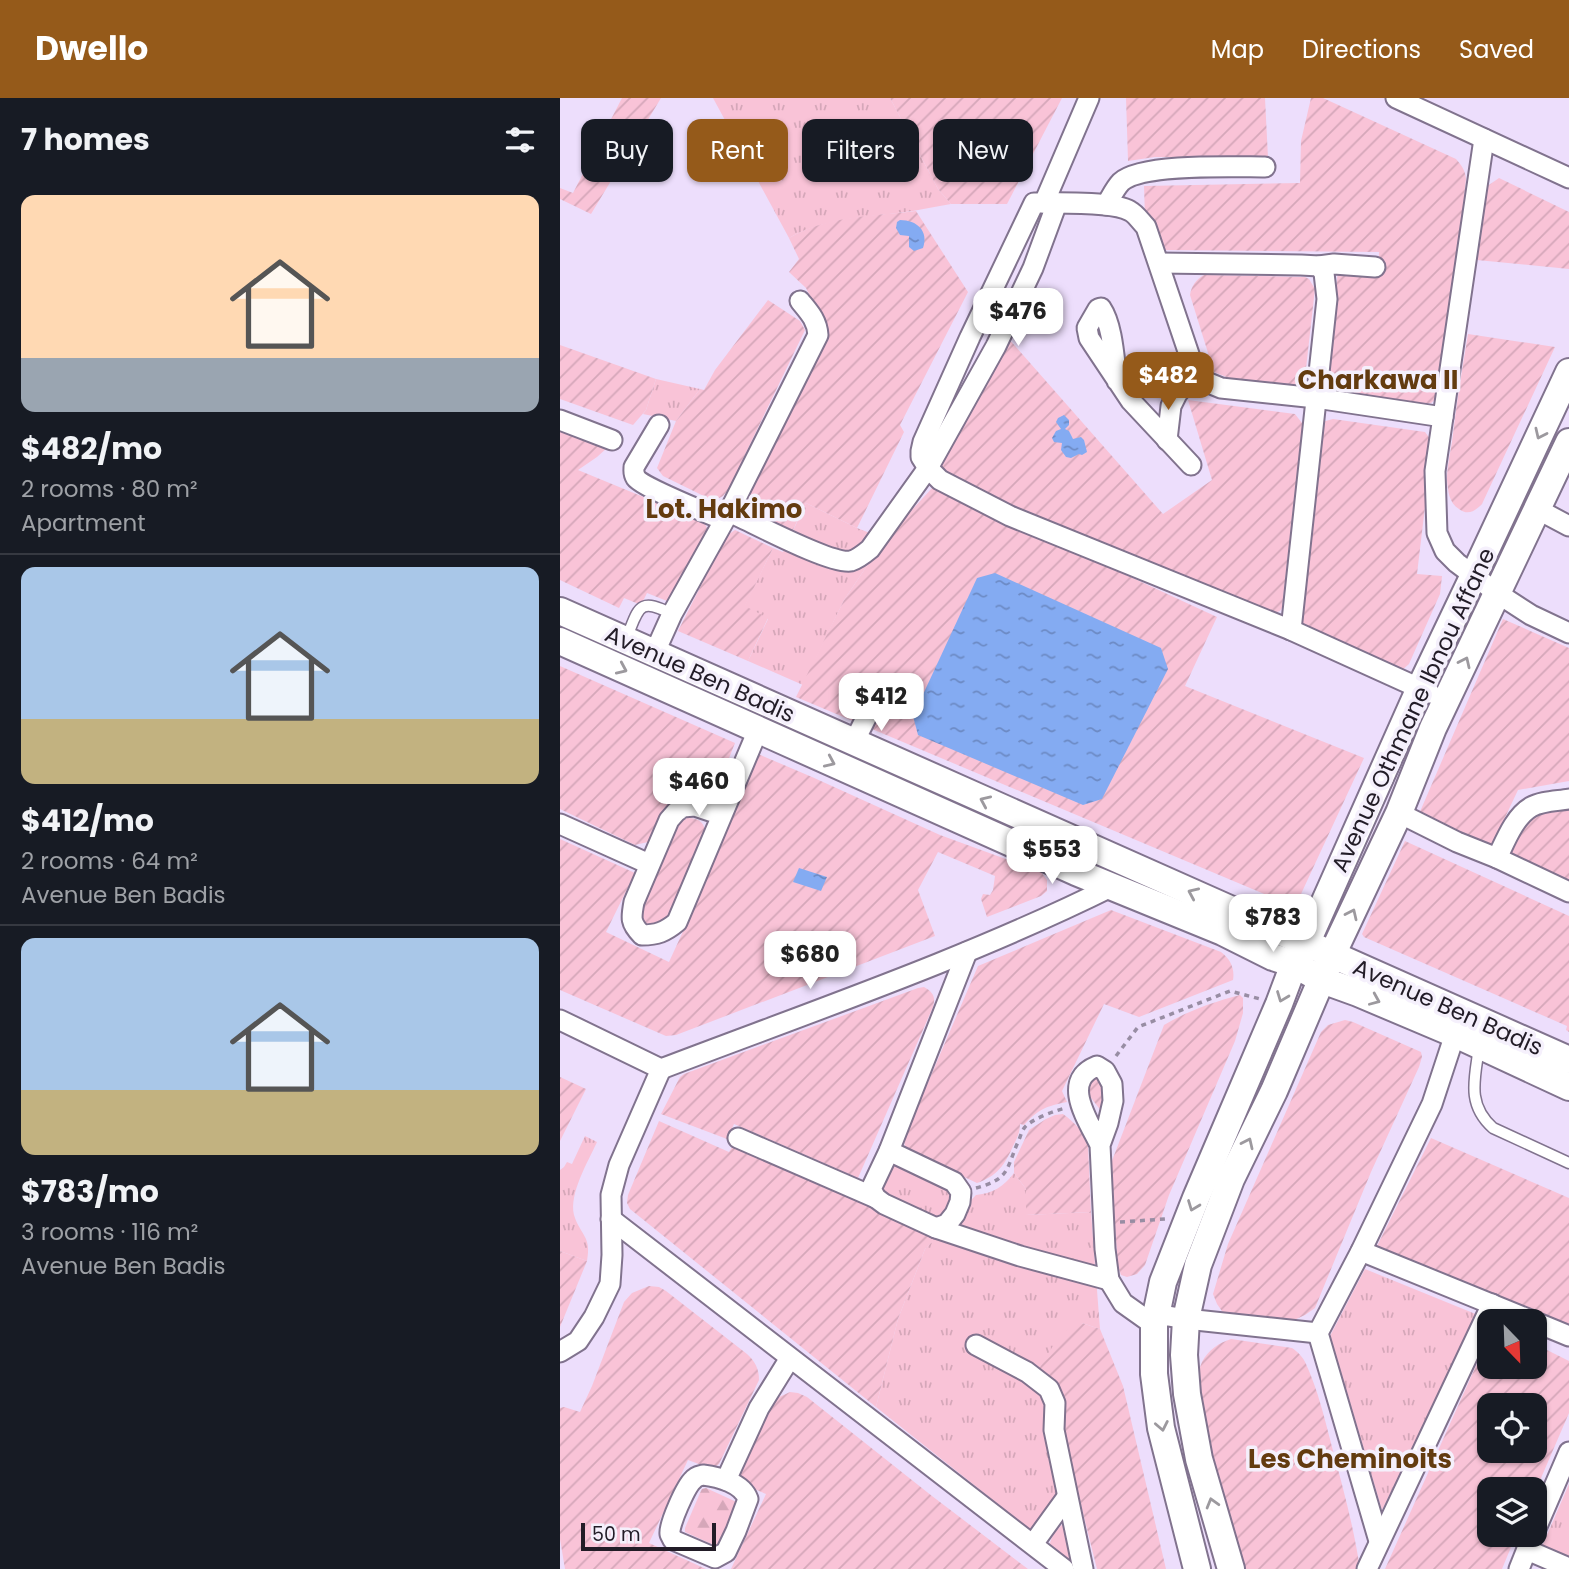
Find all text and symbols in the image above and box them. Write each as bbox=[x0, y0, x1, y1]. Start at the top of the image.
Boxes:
text: Dwello bbox=[35, 25, 148, 72]
text: Map bbox=[1211, 33, 1264, 66]
text: Directions bbox=[1302, 33, 1421, 66]
text: Saved bbox=[1459, 33, 1534, 66]
text: 7 homes bbox=[21, 118, 150, 161]
chip: Buy bbox=[581, 119, 673, 182]
chip: Rent bbox=[687, 119, 788, 182]
chip: Filters bbox=[802, 119, 919, 182]
chip: New bbox=[933, 119, 1033, 182]
icon: filters bbox=[501, 121, 539, 159]
icon: home bbox=[217, 241, 343, 367]
pin: $476 bbox=[977, 288, 1059, 348]
text: $476 bbox=[989, 295, 1047, 327]
pin: $482 bbox=[1127, 352, 1209, 412]
text: $482 bbox=[1139, 359, 1197, 391]
district label: Charkawa II bbox=[1298, 362, 1458, 398]
text: $482/mo bbox=[21, 427, 162, 470]
one-way arrow bbox=[1534, 427, 1548, 439]
text: 2 rooms · 80 m² bbox=[21, 473, 198, 505]
district label: Lot. Hakimo bbox=[646, 491, 802, 527]
text: Apartment bbox=[21, 507, 146, 539]
street label: Avenue Othmane Ibnou Affane bbox=[1324, 542, 1502, 878]
icon: home bbox=[217, 613, 343, 739]
street label: Avenue Ben Badis bbox=[600, 618, 800, 730]
one-way arrow bbox=[1457, 656, 1471, 669]
one-way arrow bbox=[615, 661, 627, 675]
pin: $412 bbox=[840, 674, 922, 733]
text: $412 bbox=[855, 680, 907, 712]
one-way arrow bbox=[823, 753, 835, 767]
pin: $460 bbox=[658, 758, 740, 818]
text: $460 bbox=[669, 765, 729, 797]
one-way arrow bbox=[980, 795, 993, 809]
text: $412/mo bbox=[21, 799, 154, 842]
pin: $553 bbox=[1011, 826, 1093, 886]
text: $553 bbox=[1023, 833, 1081, 865]
text: 2 rooms · 64 m² bbox=[21, 845, 198, 877]
text: Avenue Ben Badis bbox=[21, 879, 226, 911]
one-way arrow bbox=[1188, 887, 1200, 901]
pin: $783 bbox=[1232, 894, 1314, 954]
text: $783 bbox=[1245, 901, 1301, 933]
one-way arrow bbox=[1343, 909, 1357, 921]
pin: $680 bbox=[769, 932, 851, 991]
text: $680 bbox=[780, 938, 840, 970]
street label: Avenue Ben Badis bbox=[1348, 951, 1548, 1063]
icon: home bbox=[217, 984, 343, 1110]
one-way arrow bbox=[1276, 990, 1290, 1002]
one-way arrow bbox=[1367, 992, 1380, 1006]
one-way arrow bbox=[1240, 1138, 1254, 1151]
text: $783/mo bbox=[21, 1170, 159, 1213]
one-way arrow bbox=[1187, 1199, 1201, 1211]
text: 3 rooms · 116 m² bbox=[21, 1216, 198, 1248]
text: Avenue Ben Badis bbox=[21, 1250, 226, 1282]
north arrow bbox=[1477, 1309, 1547, 1379]
map controls bbox=[1477, 1309, 1547, 1547]
button: locate bbox=[1477, 1393, 1547, 1463]
one-way arrow bbox=[1153, 1420, 1168, 1432]
district label: Les Cheminoits bbox=[1248, 1441, 1452, 1477]
button: layers bbox=[1477, 1477, 1547, 1547]
one-way arrow bbox=[1205, 1498, 1220, 1510]
scale bar bbox=[581, 1520, 716, 1552]
text: 50 m bbox=[592, 1521, 641, 1548]

